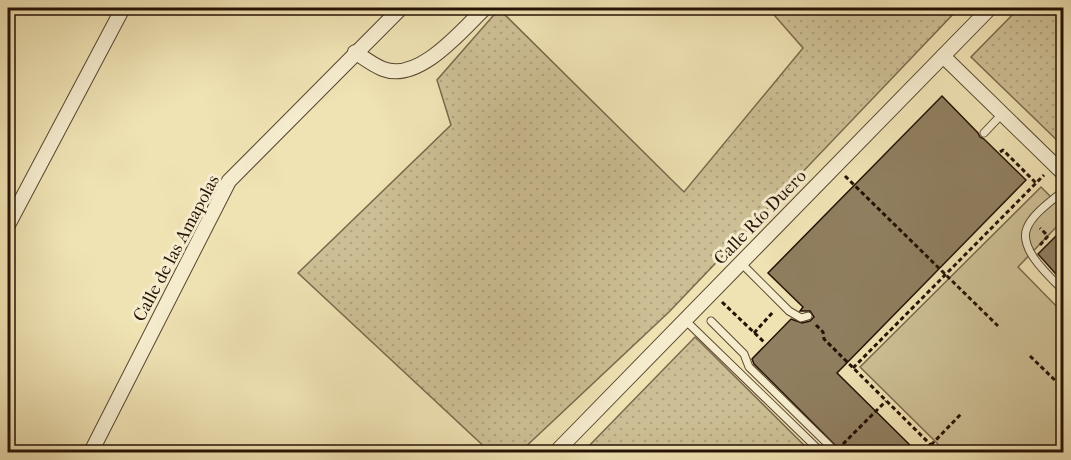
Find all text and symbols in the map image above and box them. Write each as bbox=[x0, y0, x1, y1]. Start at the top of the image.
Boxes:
street label: Calle Río Duero bbox=[710, 166, 811, 269]
street label: Calle de las Amapolas bbox=[129, 171, 224, 325]

